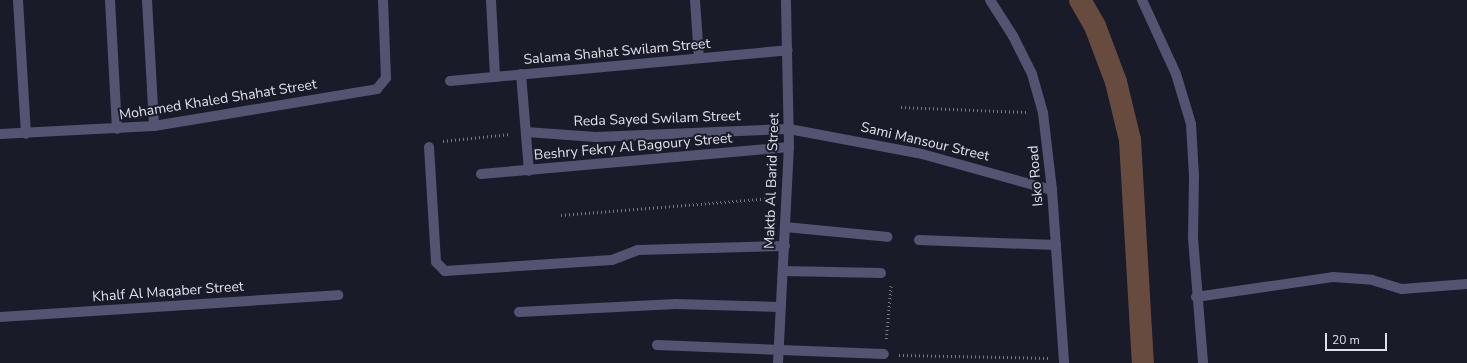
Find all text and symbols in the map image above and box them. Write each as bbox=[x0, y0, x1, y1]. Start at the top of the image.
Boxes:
street label: Salama Shahat Swilam Street bbox=[523, 35, 711, 69]
street label: Mohamed Khaled Shahat Street bbox=[118, 76, 318, 124]
street label: Reda Sayed Swilam Street bbox=[573, 108, 741, 130]
street label: Maktb Al Barid Street bbox=[761, 113, 783, 249]
street label: Sami Mansour Street bbox=[859, 119, 991, 165]
street label: Beshry Fekry Al Bagoury Street bbox=[533, 130, 733, 164]
street label: Isko Road bbox=[1025, 145, 1047, 207]
street label: Khalf Al Maqaber Street bbox=[92, 278, 244, 306]
scale bar bbox=[1327, 325, 1389, 351]
text: 20 m bbox=[1332, 332, 1360, 348]

